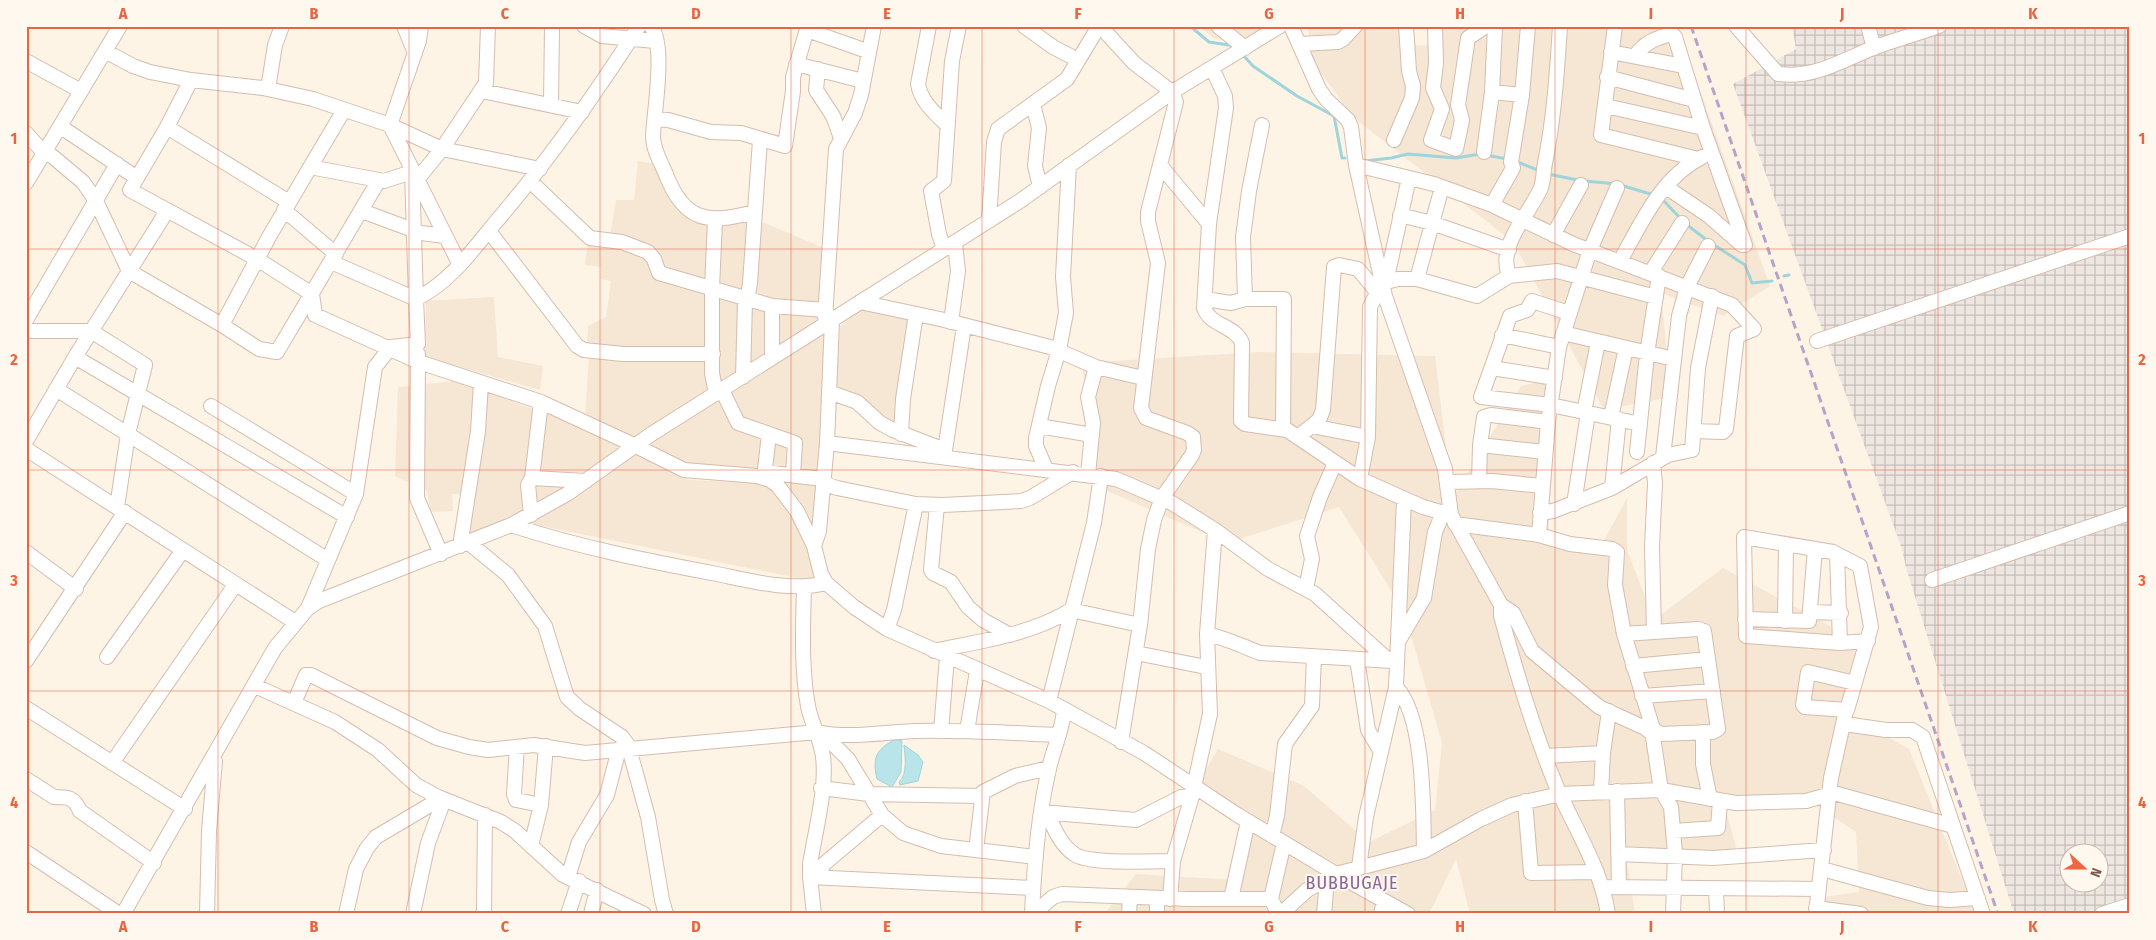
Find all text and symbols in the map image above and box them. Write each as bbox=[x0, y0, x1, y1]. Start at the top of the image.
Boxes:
text: A bbox=[118, 4, 128, 23]
text: B bbox=[310, 4, 319, 23]
text: C bbox=[501, 4, 510, 23]
text: D bbox=[691, 4, 701, 23]
text: E bbox=[883, 4, 891, 23]
text: F bbox=[1074, 4, 1082, 23]
text: G bbox=[1264, 4, 1274, 23]
text: H bbox=[1455, 4, 1465, 23]
text: I bbox=[1649, 4, 1653, 23]
text: J bbox=[1839, 4, 1844, 23]
text: K bbox=[2028, 4, 2038, 23]
text: 1 bbox=[11, 129, 17, 148]
text: 1 bbox=[2139, 129, 2145, 148]
text: 2 bbox=[9, 350, 18, 369]
text: 2 bbox=[2137, 350, 2146, 369]
text: 3 bbox=[9, 571, 18, 590]
text: 3 bbox=[2137, 571, 2146, 590]
text: 4 bbox=[10, 793, 18, 812]
text: 4 bbox=[2138, 793, 2146, 812]
north arrow bbox=[2058, 842, 2108, 892]
text: N bbox=[2086, 866, 2105, 879]
district label: BUBBUGAJE bbox=[1306, 872, 1398, 894]
text: A bbox=[118, 917, 128, 936]
text: B bbox=[310, 917, 319, 936]
text: C bbox=[501, 917, 510, 936]
text: D bbox=[691, 917, 701, 936]
text: E bbox=[883, 917, 891, 936]
text: F bbox=[1074, 917, 1082, 936]
text: G bbox=[1264, 917, 1274, 936]
text: H bbox=[1455, 917, 1465, 936]
text: I bbox=[1649, 917, 1653, 936]
text: J bbox=[1839, 917, 1844, 936]
text: K bbox=[2028, 917, 2038, 936]

